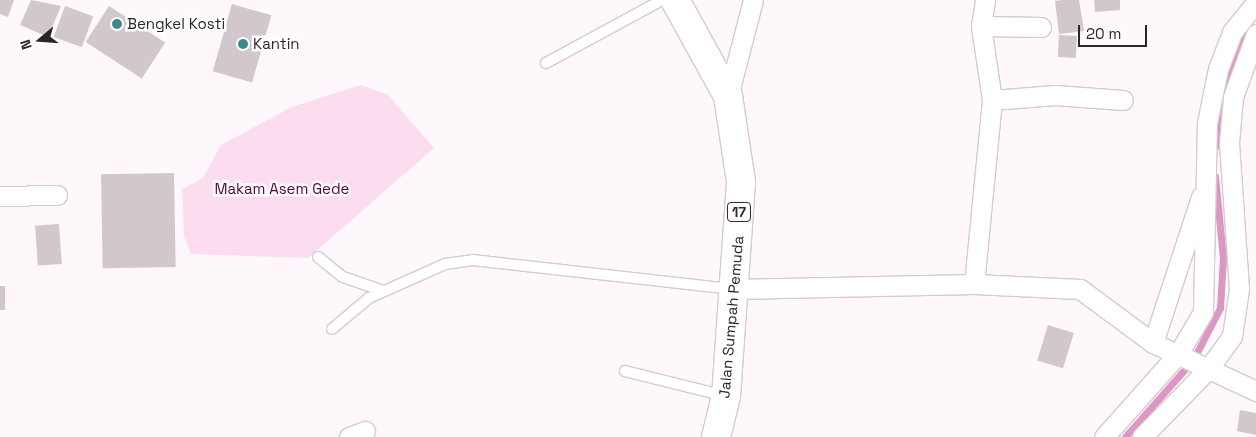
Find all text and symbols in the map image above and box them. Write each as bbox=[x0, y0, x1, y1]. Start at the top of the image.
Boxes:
north arrow bbox=[15, 15, 65, 65]
place label: Bengkel Kosti bbox=[127, 15, 225, 33]
scale bar bbox=[1081, 15, 1150, 47]
marker: Bengkel Kosti bbox=[111, 18, 123, 30]
text: 20 m bbox=[1086, 24, 1121, 43]
place label: Kantin bbox=[253, 35, 300, 53]
text: N bbox=[16, 37, 36, 52]
marker: Kantin bbox=[237, 38, 249, 50]
park label: Makam Asem Gede bbox=[214, 180, 350, 198]
road number: 17 bbox=[726, 200, 752, 223]
street label: Jalan Sumpah Pemuda bbox=[715, 235, 747, 399]

